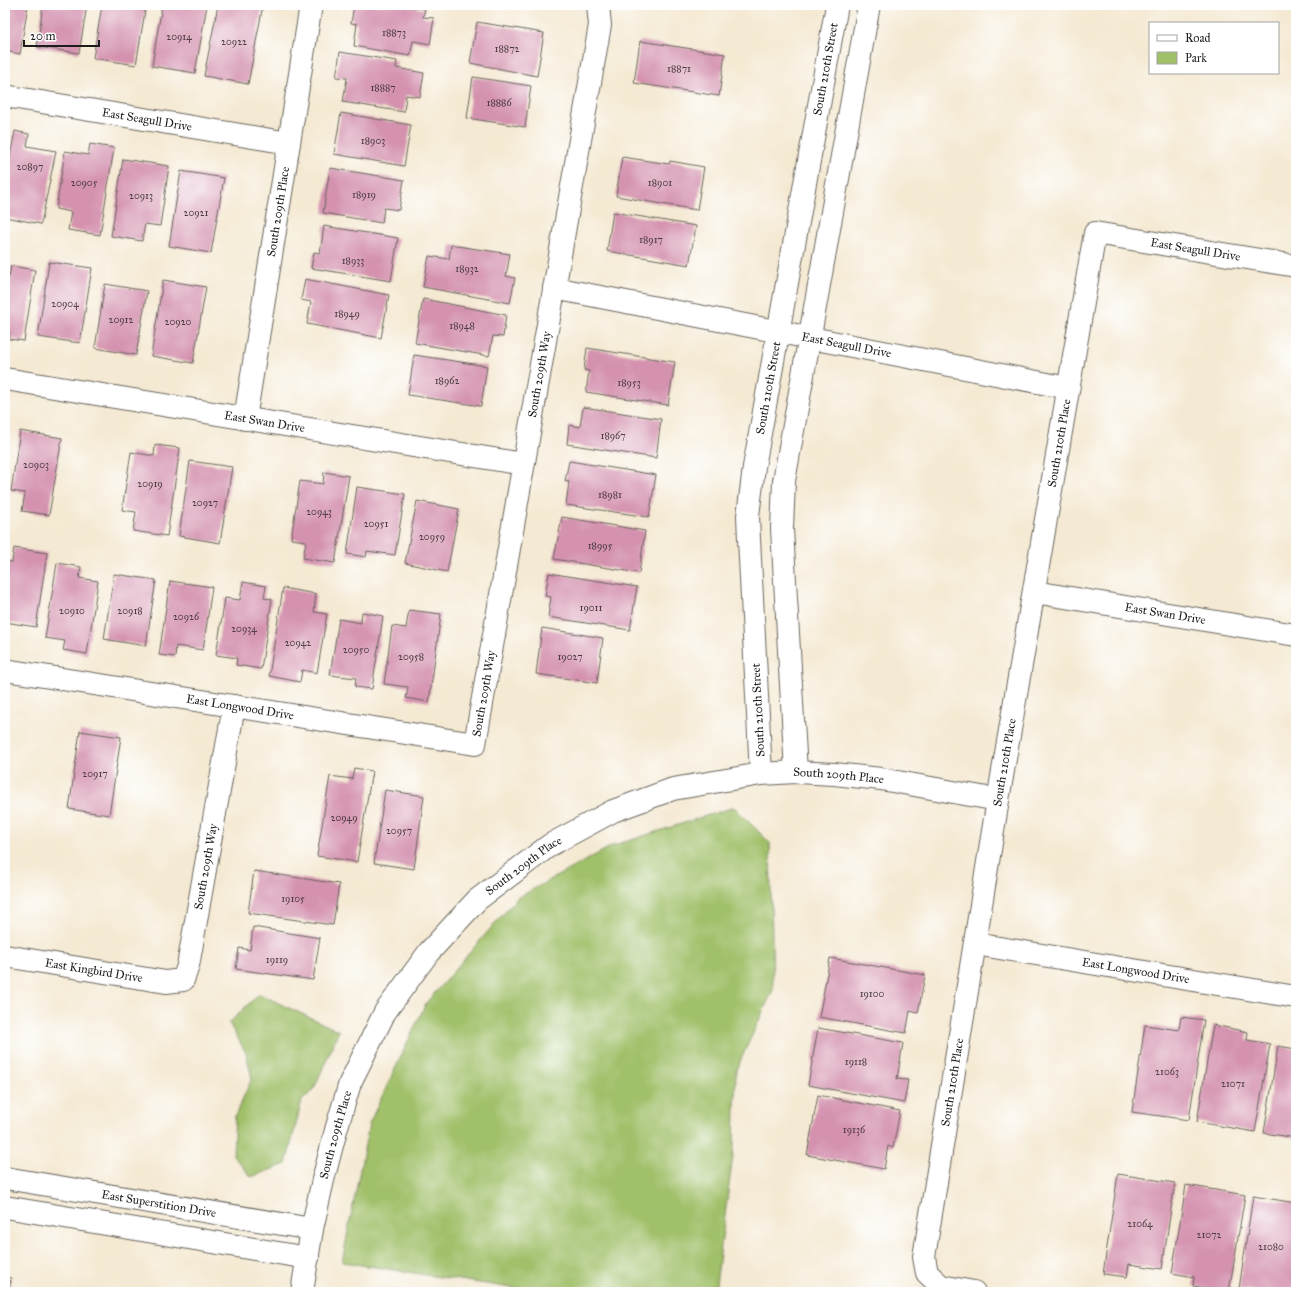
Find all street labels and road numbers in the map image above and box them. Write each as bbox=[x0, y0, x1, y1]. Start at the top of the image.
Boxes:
street label: South 210th Street bbox=[810, 21, 841, 117]
street label: East Seagull Drive bbox=[101, 105, 193, 134]
street label: South 209th Place bbox=[264, 166, 292, 258]
street label: East Seagull Drive bbox=[1150, 235, 1242, 264]
street label: East Seagull Drive bbox=[801, 329, 892, 360]
street label: South 209th Way bbox=[525, 330, 554, 419]
street label: South 210th Street bbox=[753, 340, 784, 435]
street label: South 210th Place bbox=[1045, 398, 1073, 488]
street label: East Swan Drive bbox=[223, 408, 306, 435]
street label: East Swan Drive bbox=[1124, 600, 1207, 627]
street label: South 209th Way bbox=[469, 649, 498, 738]
street label: South 210th Street bbox=[749, 662, 767, 757]
street label: East Longwood Drive bbox=[185, 692, 295, 722]
street label: South 210th Place bbox=[990, 717, 1019, 808]
street label: South 209th Place bbox=[793, 765, 885, 786]
street label: South 209th Way bbox=[191, 822, 220, 911]
street label: South 209th Place bbox=[483, 833, 564, 898]
street label: East Longwood Drive bbox=[1081, 955, 1191, 986]
street label: East Kingbird Drive bbox=[44, 956, 144, 985]
street label: South 210th Place bbox=[938, 1037, 966, 1127]
street label: South 209th Place bbox=[317, 1089, 354, 1180]
street label: East Superstition Drive bbox=[100, 1187, 217, 1220]

